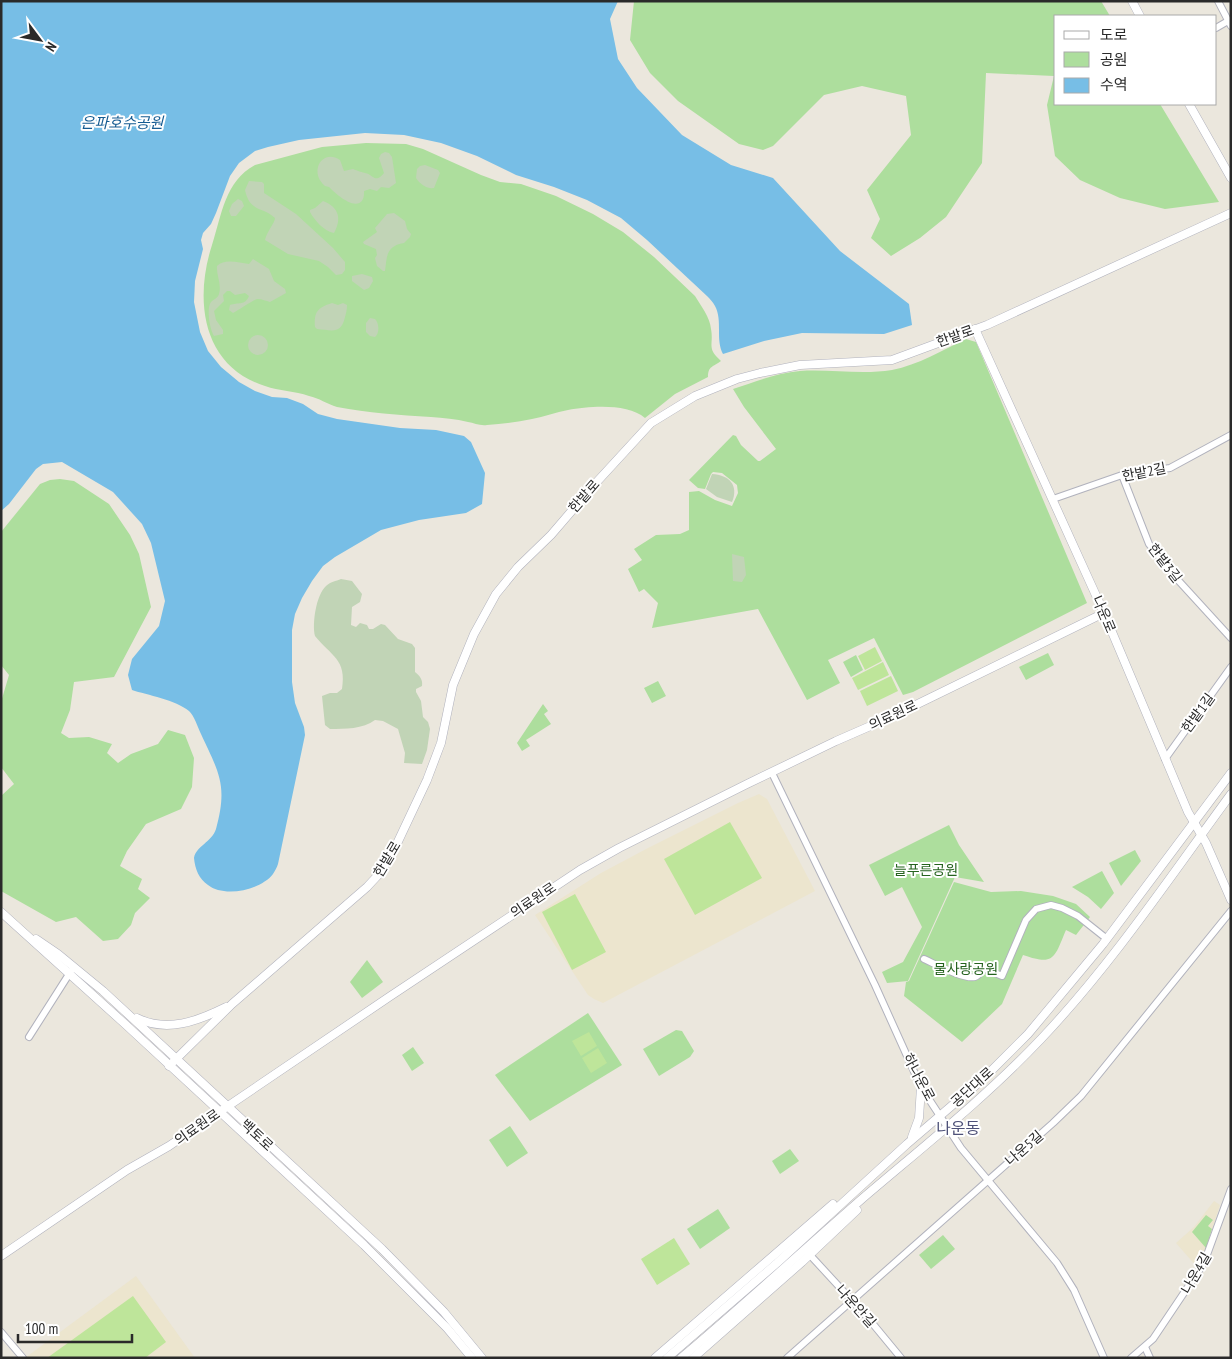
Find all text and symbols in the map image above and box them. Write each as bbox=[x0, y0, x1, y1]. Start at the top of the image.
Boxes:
north arrow bbox=[15, 15, 65, 65]
legend bbox=[1054, 15, 1217, 105]
text: 도로 bbox=[1100, 25, 1128, 44]
text: N bbox=[41, 39, 61, 55]
text: 공원 bbox=[1100, 50, 1128, 69]
text: 수역 bbox=[1100, 75, 1128, 94]
water label: 은파호수공원 bbox=[81, 113, 165, 132]
street label: 한밭로 bbox=[934, 321, 976, 351]
street label: 한밭2길 bbox=[1120, 459, 1168, 485]
street label: 한밭로 bbox=[565, 475, 604, 516]
street label: 한밭3길 bbox=[1144, 540, 1186, 586]
street label: 나운로 bbox=[1088, 593, 1120, 635]
street label: 한밭1길 bbox=[1178, 690, 1218, 736]
street label: 의료원로 bbox=[866, 696, 920, 734]
street label: 한밭로 bbox=[369, 838, 405, 880]
park label: 늘푸른공원 bbox=[894, 861, 958, 879]
street label: 의료원로 bbox=[507, 878, 559, 922]
park label: 물사랑공원 bbox=[934, 960, 998, 978]
street label: 하나운로 bbox=[899, 1050, 939, 1104]
street label: 공단대로 bbox=[947, 1063, 997, 1111]
street label: 의료원로 bbox=[171, 1105, 223, 1149]
street label: 백토로 bbox=[237, 1115, 277, 1155]
district label: 나운동 bbox=[936, 1118, 980, 1138]
street label: 나운5길 bbox=[1001, 1126, 1047, 1170]
street label: 나운4길 bbox=[1177, 1249, 1215, 1297]
street label: 나운안길 bbox=[832, 1281, 880, 1331]
scale bar bbox=[18, 1312, 131, 1344]
text: 100 m bbox=[25, 1319, 58, 1338]

